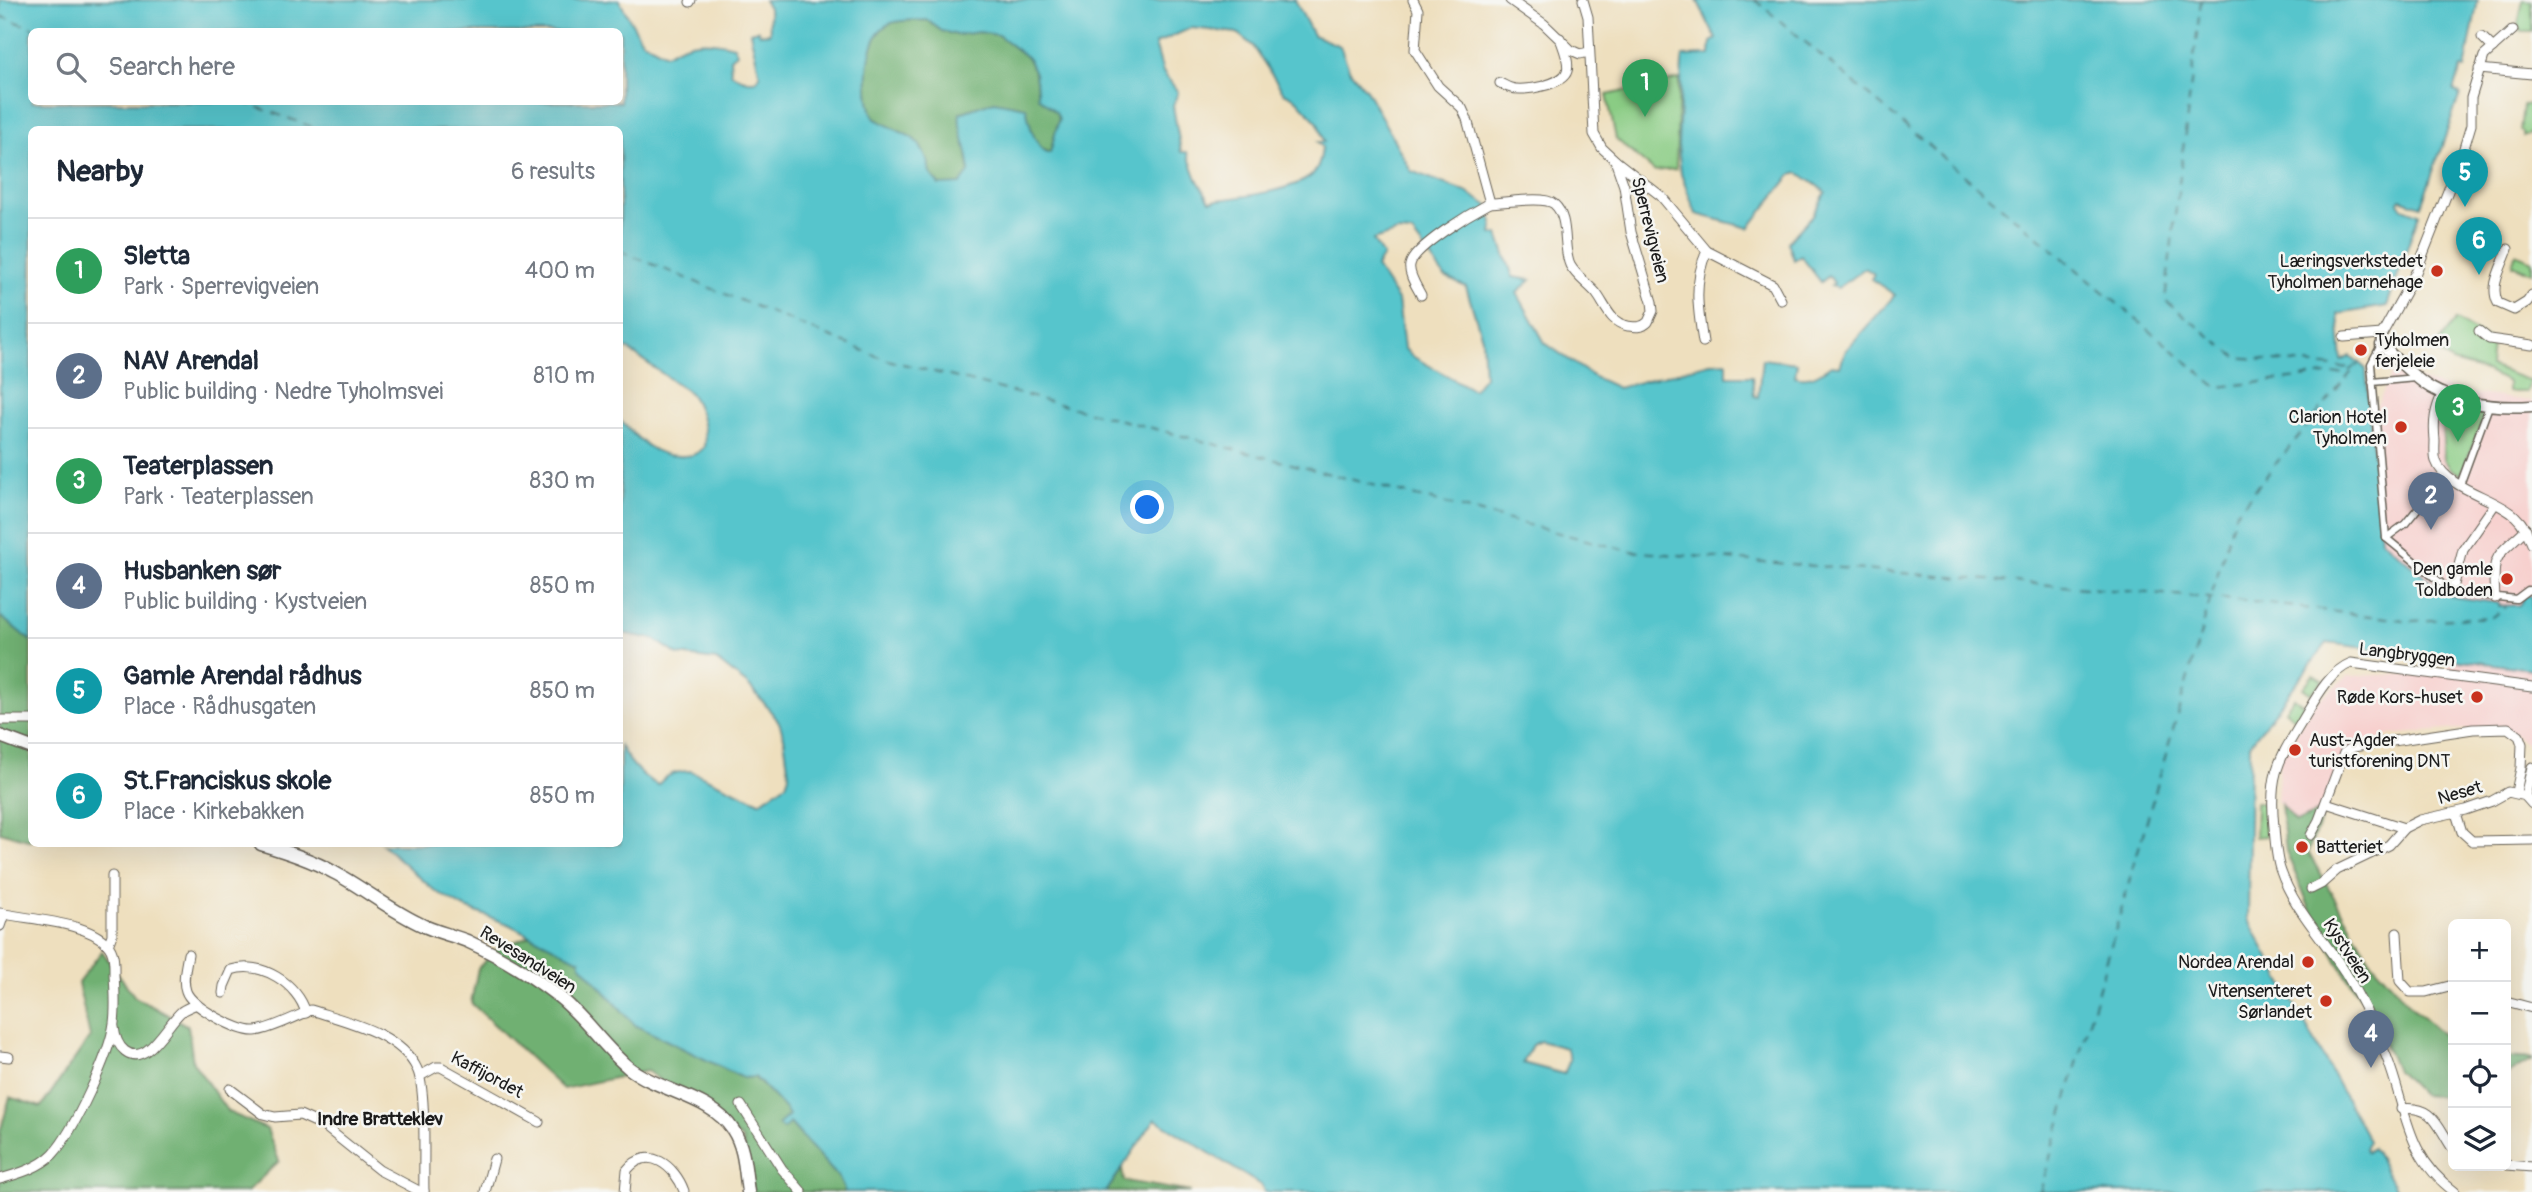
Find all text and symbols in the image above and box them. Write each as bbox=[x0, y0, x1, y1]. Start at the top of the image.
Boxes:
search box bbox=[28, 28, 623, 105]
icon: search bbox=[52, 48, 90, 86]
text: Search here bbox=[108, 51, 235, 83]
pin: 1 bbox=[1622, 59, 1668, 117]
pin: 5 bbox=[2442, 149, 2488, 207]
text: Nearby bbox=[56, 153, 143, 190]
text: 6 results bbox=[511, 157, 595, 186]
street label: Sperrevigveien bbox=[1626, 175, 1674, 285]
pin: 6 bbox=[2456, 217, 2502, 275]
text: Sletta bbox=[123, 240, 190, 272]
place label: Læringsverkstedet Tyholmen barnehage bbox=[2267, 250, 2424, 294]
text: 1 bbox=[75, 256, 84, 285]
text: 400 m bbox=[525, 256, 595, 285]
marker: Læringsverkstedet Tyholmen barnehage bbox=[2429, 263, 2445, 279]
text: Park · Sperrevigveien bbox=[123, 272, 319, 301]
place label: Tyholmen ferjeleie bbox=[2375, 329, 2449, 373]
marker: Tyholmen ferjeleie bbox=[2353, 342, 2369, 358]
text: NAV Arendal bbox=[123, 345, 259, 377]
text: 2 bbox=[73, 361, 85, 390]
text: 810 m bbox=[533, 361, 595, 390]
text: Public building · Nedre Tyholmsvei bbox=[123, 377, 443, 406]
pin: 3 bbox=[2435, 384, 2481, 442]
place label: Clarion Hotel Tyholmen bbox=[2289, 406, 2387, 450]
marker: Clarion Hotel Tyholmen bbox=[2393, 419, 2409, 435]
text: Teaterplassen bbox=[123, 450, 273, 482]
text: 3 bbox=[73, 466, 85, 495]
text: 830 m bbox=[529, 466, 595, 495]
pin: 2 bbox=[2408, 472, 2454, 530]
text: Park · Teaterplassen bbox=[123, 482, 314, 511]
your location bbox=[1130, 490, 1164, 524]
text: Husbanken sør bbox=[123, 555, 281, 587]
place label: Den gamle Toldboden bbox=[2413, 558, 2493, 602]
text: 4 bbox=[72, 571, 86, 600]
text: 850 m bbox=[530, 571, 595, 600]
marker: Den gamle Toldboden bbox=[2499, 571, 2515, 587]
text: Public building · Kystveien bbox=[123, 587, 367, 616]
street label: Langbryggen bbox=[2357, 638, 2457, 672]
text: Gamle Arendal rådhus bbox=[123, 660, 362, 692]
text: 5 bbox=[73, 676, 85, 705]
text: 850 m bbox=[530, 676, 595, 705]
place label: Røde Kors-huset bbox=[2337, 686, 2464, 709]
marker: Røde Kors-huset bbox=[2469, 689, 2485, 705]
text: Place · Rådhusgaten bbox=[123, 692, 316, 721]
place label: Aust-Agder turistforening DNT bbox=[2308, 729, 2451, 773]
marker: Aust-Agder turistforening DNT bbox=[2287, 742, 2303, 758]
text: St.Franciskus skole bbox=[123, 765, 331, 797]
street label: Neset bbox=[2435, 776, 2486, 810]
text: 6 bbox=[72, 781, 86, 810]
text: 850 m bbox=[530, 781, 595, 810]
text: Place · Kirkebakken bbox=[123, 797, 304, 826]
place label: Batteriet bbox=[2316, 836, 2384, 859]
marker: Batteriet bbox=[2294, 839, 2310, 855]
street label: Kystveien bbox=[2318, 914, 2376, 988]
map controls bbox=[2448, 919, 2511, 1171]
button: + bbox=[2448, 919, 2511, 982]
street label: Revesandveien bbox=[475, 921, 581, 999]
place label: Nordea Arendal bbox=[2178, 951, 2294, 974]
marker: Nordea Arendal bbox=[2300, 954, 2316, 970]
place label: Vitensenteret Sørlandet bbox=[2208, 980, 2313, 1024]
button: − bbox=[2448, 982, 2511, 1045]
marker: Vitensenteret Sørlandet bbox=[2318, 993, 2334, 1009]
pin: 4 bbox=[2348, 1010, 2394, 1068]
button: locate bbox=[2448, 1045, 2511, 1108]
street label: Kaffijordet bbox=[447, 1046, 528, 1104]
district label: Indre Bratteklev bbox=[317, 1107, 444, 1131]
button: layers bbox=[2448, 1108, 2511, 1171]

